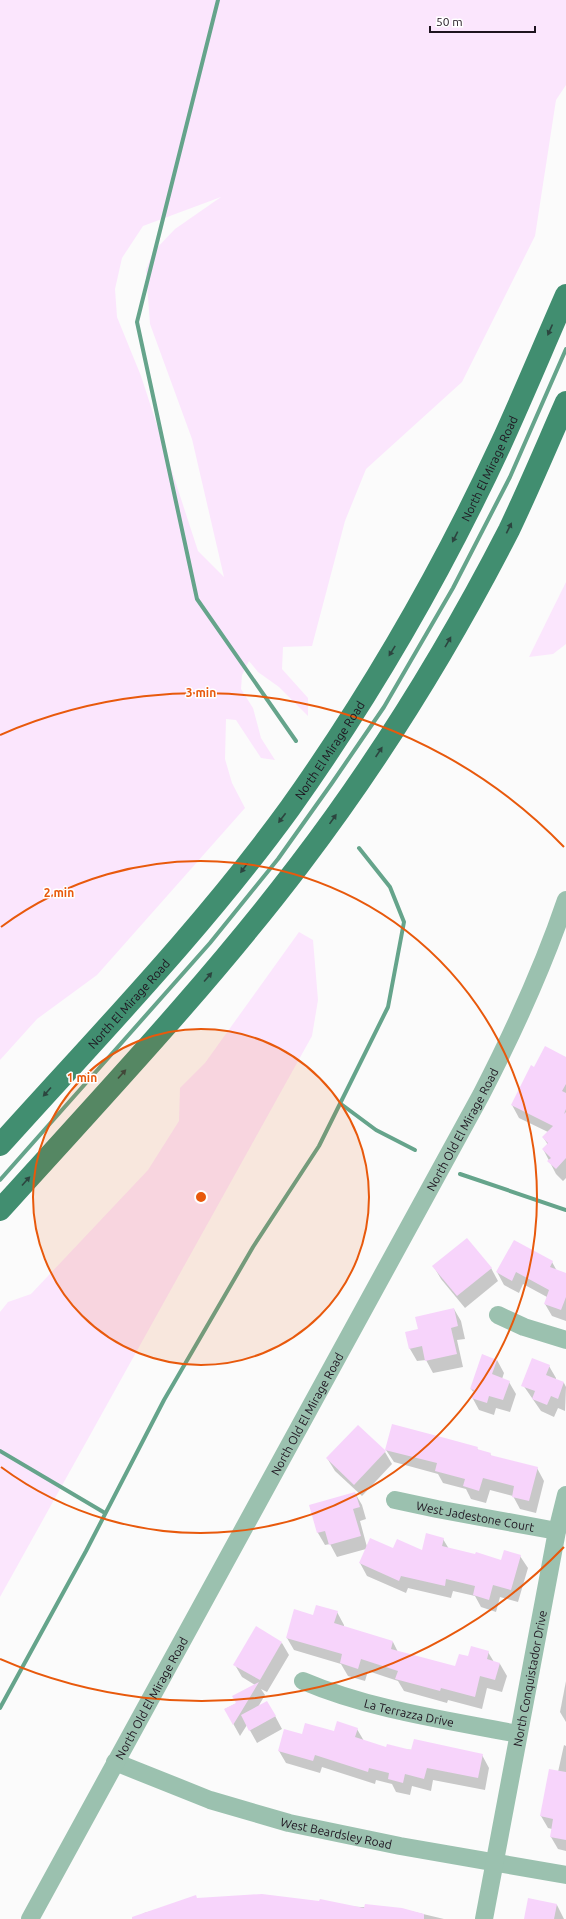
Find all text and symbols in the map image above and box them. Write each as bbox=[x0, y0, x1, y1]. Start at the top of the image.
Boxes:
scale bar bbox=[430, 8, 535, 34]
text: 50 m bbox=[436, 15, 463, 28]
one-way arrow bbox=[547, 325, 553, 336]
street label: North El Mirage Road bbox=[458, 414, 519, 523]
one-way arrow bbox=[506, 522, 513, 533]
one-way arrow bbox=[452, 532, 459, 543]
one-way arrow bbox=[445, 636, 452, 648]
one-way arrow bbox=[389, 645, 396, 657]
text: 3 min bbox=[186, 686, 216, 699]
street label: North El Mirage Road bbox=[292, 698, 367, 801]
one-way arrow bbox=[375, 747, 383, 758]
one-way arrow bbox=[278, 813, 286, 823]
one-way arrow bbox=[329, 814, 337, 824]
one-way arrow bbox=[239, 863, 248, 874]
text: 2 min bbox=[44, 886, 74, 899]
street label: North El Mirage Road bbox=[85, 956, 172, 1051]
one-way arrow bbox=[204, 971, 213, 982]
street label: North Old El Mirage Road bbox=[423, 1066, 500, 1193]
one-way arrow bbox=[117, 1069, 127, 1079]
text: 1 min bbox=[67, 1071, 97, 1084]
one-way arrow bbox=[42, 1087, 52, 1097]
one-way arrow bbox=[21, 1177, 30, 1186]
centre of rings bbox=[194, 1190, 208, 1204]
street label: North Old El Mirage Road bbox=[268, 1350, 345, 1477]
street label: West Jadestone Court bbox=[415, 1498, 536, 1533]
street label: North Conquistador Drive bbox=[510, 1609, 548, 1747]
street label: North Old El Mirage Road bbox=[112, 1635, 190, 1761]
street label: La Terrazza Drive bbox=[363, 1696, 455, 1728]
street label: West Beardsley Road bbox=[279, 1814, 393, 1851]

